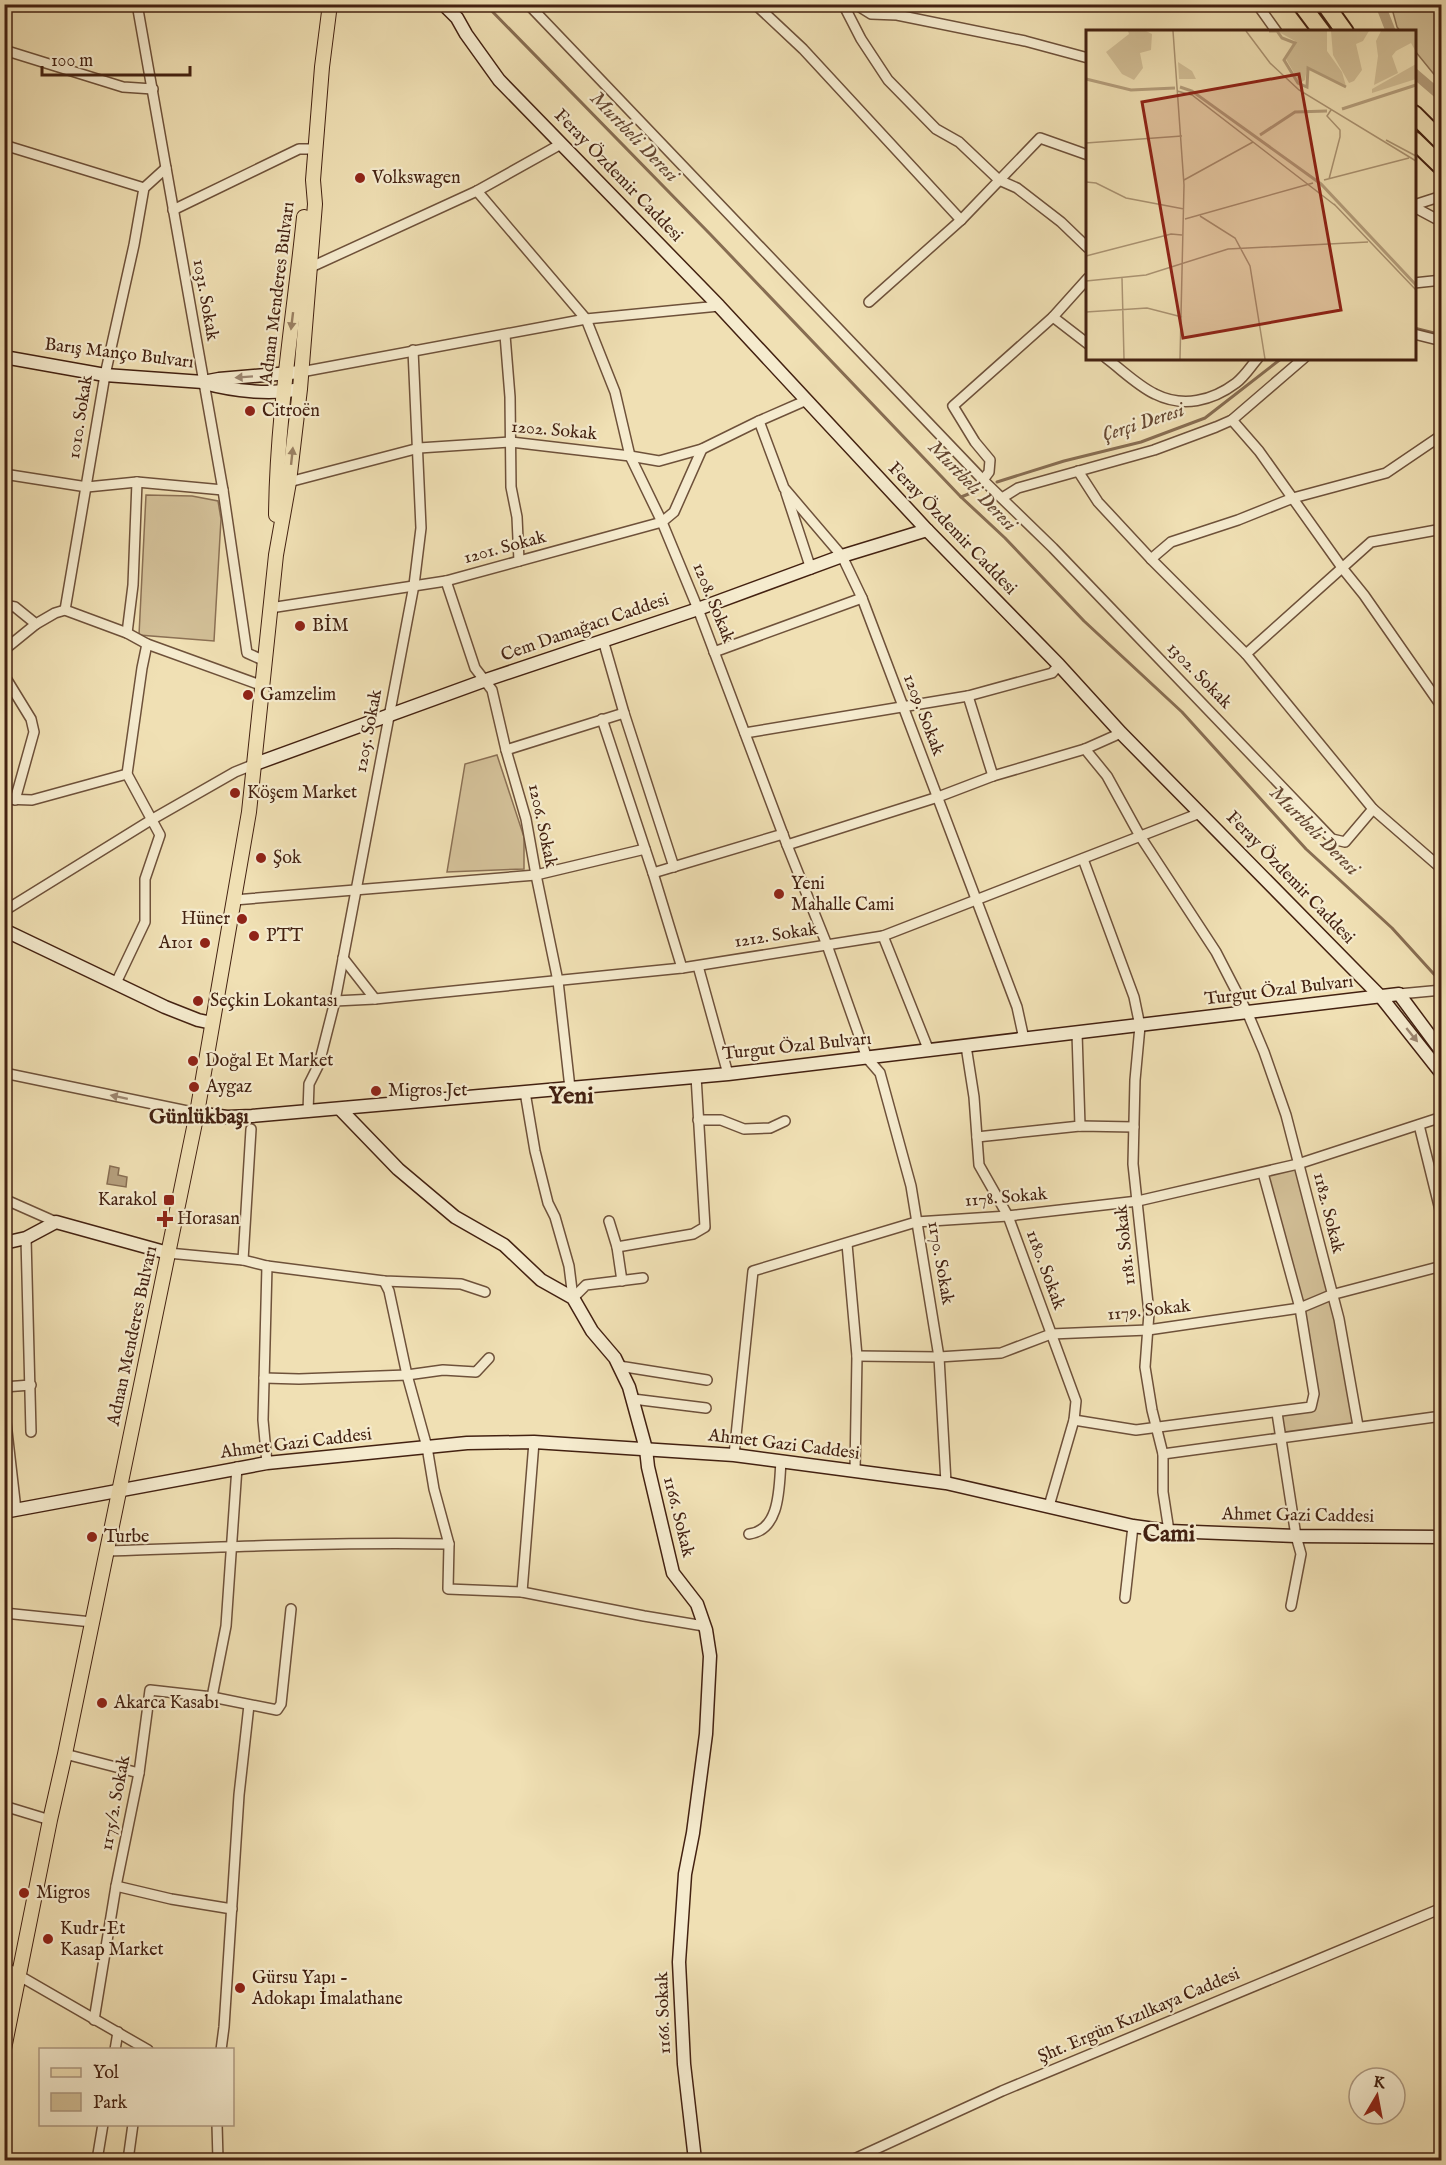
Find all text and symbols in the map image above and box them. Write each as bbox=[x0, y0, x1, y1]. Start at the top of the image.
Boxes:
inset map bbox=[1086, 30, 1416, 360]
scale bar bbox=[42, 39, 190, 77]
text: 100 m bbox=[51, 50, 93, 73]
water label: Murtbeli Deresi bbox=[584, 86, 685, 189]
street label: Feray Özdemir Caddesi bbox=[549, 104, 688, 247]
place label: Volkswagen bbox=[371, 167, 461, 190]
marker: Volkswagen bbox=[353, 171, 367, 185]
street label: Adnan Menderes Bulvarı bbox=[255, 200, 301, 386]
street label: 1031. Sokak bbox=[187, 257, 224, 343]
one-way arrow bbox=[288, 312, 297, 331]
street label: Barış Manço Bulvarı bbox=[43, 333, 195, 375]
one-way arrow bbox=[235, 372, 254, 382]
street label: 1010. Sokak bbox=[63, 373, 99, 461]
water label: Çerçi Deresi bbox=[1099, 398, 1188, 448]
place label: Citroën bbox=[262, 400, 320, 423]
marker: Citroën bbox=[243, 404, 257, 418]
street label: 1202. Sokak bbox=[510, 416, 598, 446]
water label: Murtbeli Deresi bbox=[922, 435, 1023, 538]
one-way arrow bbox=[287, 447, 297, 466]
street label: Feray Özdemir Caddesi bbox=[883, 457, 1022, 600]
street label: 1201. Sokak bbox=[461, 526, 549, 570]
street label: 1208. Sokak bbox=[686, 559, 740, 647]
street label: Cem Damağacı Caddesi bbox=[498, 588, 672, 668]
place label: BİM bbox=[312, 614, 349, 638]
marker: BİM bbox=[293, 619, 307, 633]
street label: 1302. Sokak bbox=[1161, 638, 1237, 715]
street label: 1209. Sokak bbox=[897, 671, 949, 759]
place label: Gamzelim bbox=[260, 684, 336, 707]
street label: 1205. Sokak bbox=[350, 687, 388, 775]
marker: Gamzelim bbox=[241, 688, 255, 702]
water label: Murtbeli Deresi bbox=[1264, 781, 1365, 882]
place label: Köşem Market bbox=[247, 782, 357, 805]
street label: 1206. Sokak bbox=[522, 782, 562, 870]
marker: Köşem Market bbox=[228, 786, 242, 800]
street label: Feray Özdemir Caddesi bbox=[1221, 806, 1360, 949]
place label: Şok bbox=[273, 847, 302, 870]
marker: Şok bbox=[254, 851, 268, 865]
place label: Yeni Mahalle Cami bbox=[791, 873, 895, 917]
marker: Yeni Mahalle Cami bbox=[772, 887, 786, 901]
place label: Hüner bbox=[181, 908, 230, 931]
marker: Hüner bbox=[235, 912, 249, 926]
street label: 1212. Sokak bbox=[733, 918, 820, 954]
place label: PTT bbox=[266, 925, 303, 948]
marker: PTT bbox=[247, 929, 261, 943]
place label: A101 bbox=[158, 932, 193, 955]
marker: A101 bbox=[198, 936, 212, 950]
street label: Turgut Özal Bulvarı bbox=[1203, 969, 1355, 1012]
place label: Seçkin Lokantası bbox=[210, 990, 338, 1013]
marker: Seçkin Lokantası bbox=[191, 994, 205, 1008]
street label: Turgut Özal Bulvarı bbox=[721, 1027, 873, 1066]
one-way arrow bbox=[1406, 1027, 1418, 1042]
place label: Doğal Et Market bbox=[205, 1050, 333, 1073]
marker: Doğal Et Market bbox=[186, 1054, 200, 1068]
place label: Aygaz bbox=[205, 1076, 252, 1099]
marker: Aygaz bbox=[187, 1080, 201, 1094]
place label: Migros Jet bbox=[388, 1080, 467, 1103]
district label: Yeni bbox=[548, 1081, 594, 1112]
marker: Migros Jet bbox=[369, 1084, 383, 1098]
one-way arrow bbox=[110, 1092, 129, 1101]
district label: Günlükbaşı bbox=[149, 1104, 249, 1131]
street label: 1182. Sokak bbox=[1307, 1170, 1349, 1256]
street label: 1178. Sokak bbox=[964, 1183, 1048, 1213]
place label: Karakol bbox=[98, 1189, 157, 1212]
marker: Karakol bbox=[162, 1193, 176, 1207]
street label: 1181. Sokak bbox=[1110, 1203, 1142, 1286]
place label: Horasan bbox=[177, 1208, 240, 1231]
marker: Horasan bbox=[158, 1212, 172, 1226]
street label: 1170. Sokak bbox=[921, 1219, 959, 1307]
street label: 1180. Sokak bbox=[1020, 1227, 1070, 1313]
street label: Adnan Menderes Bulvarı bbox=[102, 1244, 163, 1429]
street label: 1179. Sokak bbox=[1106, 1295, 1192, 1327]
street label: Ahmet Gazi Caddesi bbox=[218, 1423, 373, 1465]
street label: Ahmet Gazi Caddesi bbox=[706, 1424, 861, 1466]
street label: 1166. Sokak bbox=[657, 1474, 699, 1560]
street label: Ahmet Gazi Caddesi bbox=[1221, 1503, 1375, 1529]
district label: Cami bbox=[1143, 1519, 1196, 1550]
place label: Turbe bbox=[104, 1526, 149, 1549]
marker: Turbe bbox=[85, 1530, 99, 1544]
place label: Akarca Kasabı bbox=[113, 1692, 219, 1715]
marker: Akarca Kasabı bbox=[95, 1696, 109, 1710]
street label: 1175/2. Sokak bbox=[96, 1753, 137, 1853]
place label: Migros bbox=[36, 1882, 90, 1905]
marker: Migros bbox=[17, 1886, 31, 1900]
place label: Kudr-Et Kasap Market bbox=[60, 1918, 164, 1962]
marker: Kudr-Et Kasap Market bbox=[41, 1932, 55, 1946]
street label: Şht. Ergün Kızılkaya Caddesi bbox=[1035, 1963, 1244, 2069]
place label: Gürsu Yapı - Adokapı İmalathane bbox=[251, 1967, 403, 2011]
street label: 1166. Sokak bbox=[651, 1971, 677, 2055]
marker: Gürsu Yapı - Adokapı İmalathane bbox=[233, 1981, 247, 1995]
legend bbox=[39, 2048, 234, 2126]
text: Yol bbox=[93, 2062, 119, 2085]
north arrow bbox=[1347, 2066, 1407, 2126]
text: K bbox=[1372, 2072, 1388, 2094]
text: Park bbox=[93, 2092, 128, 2115]

